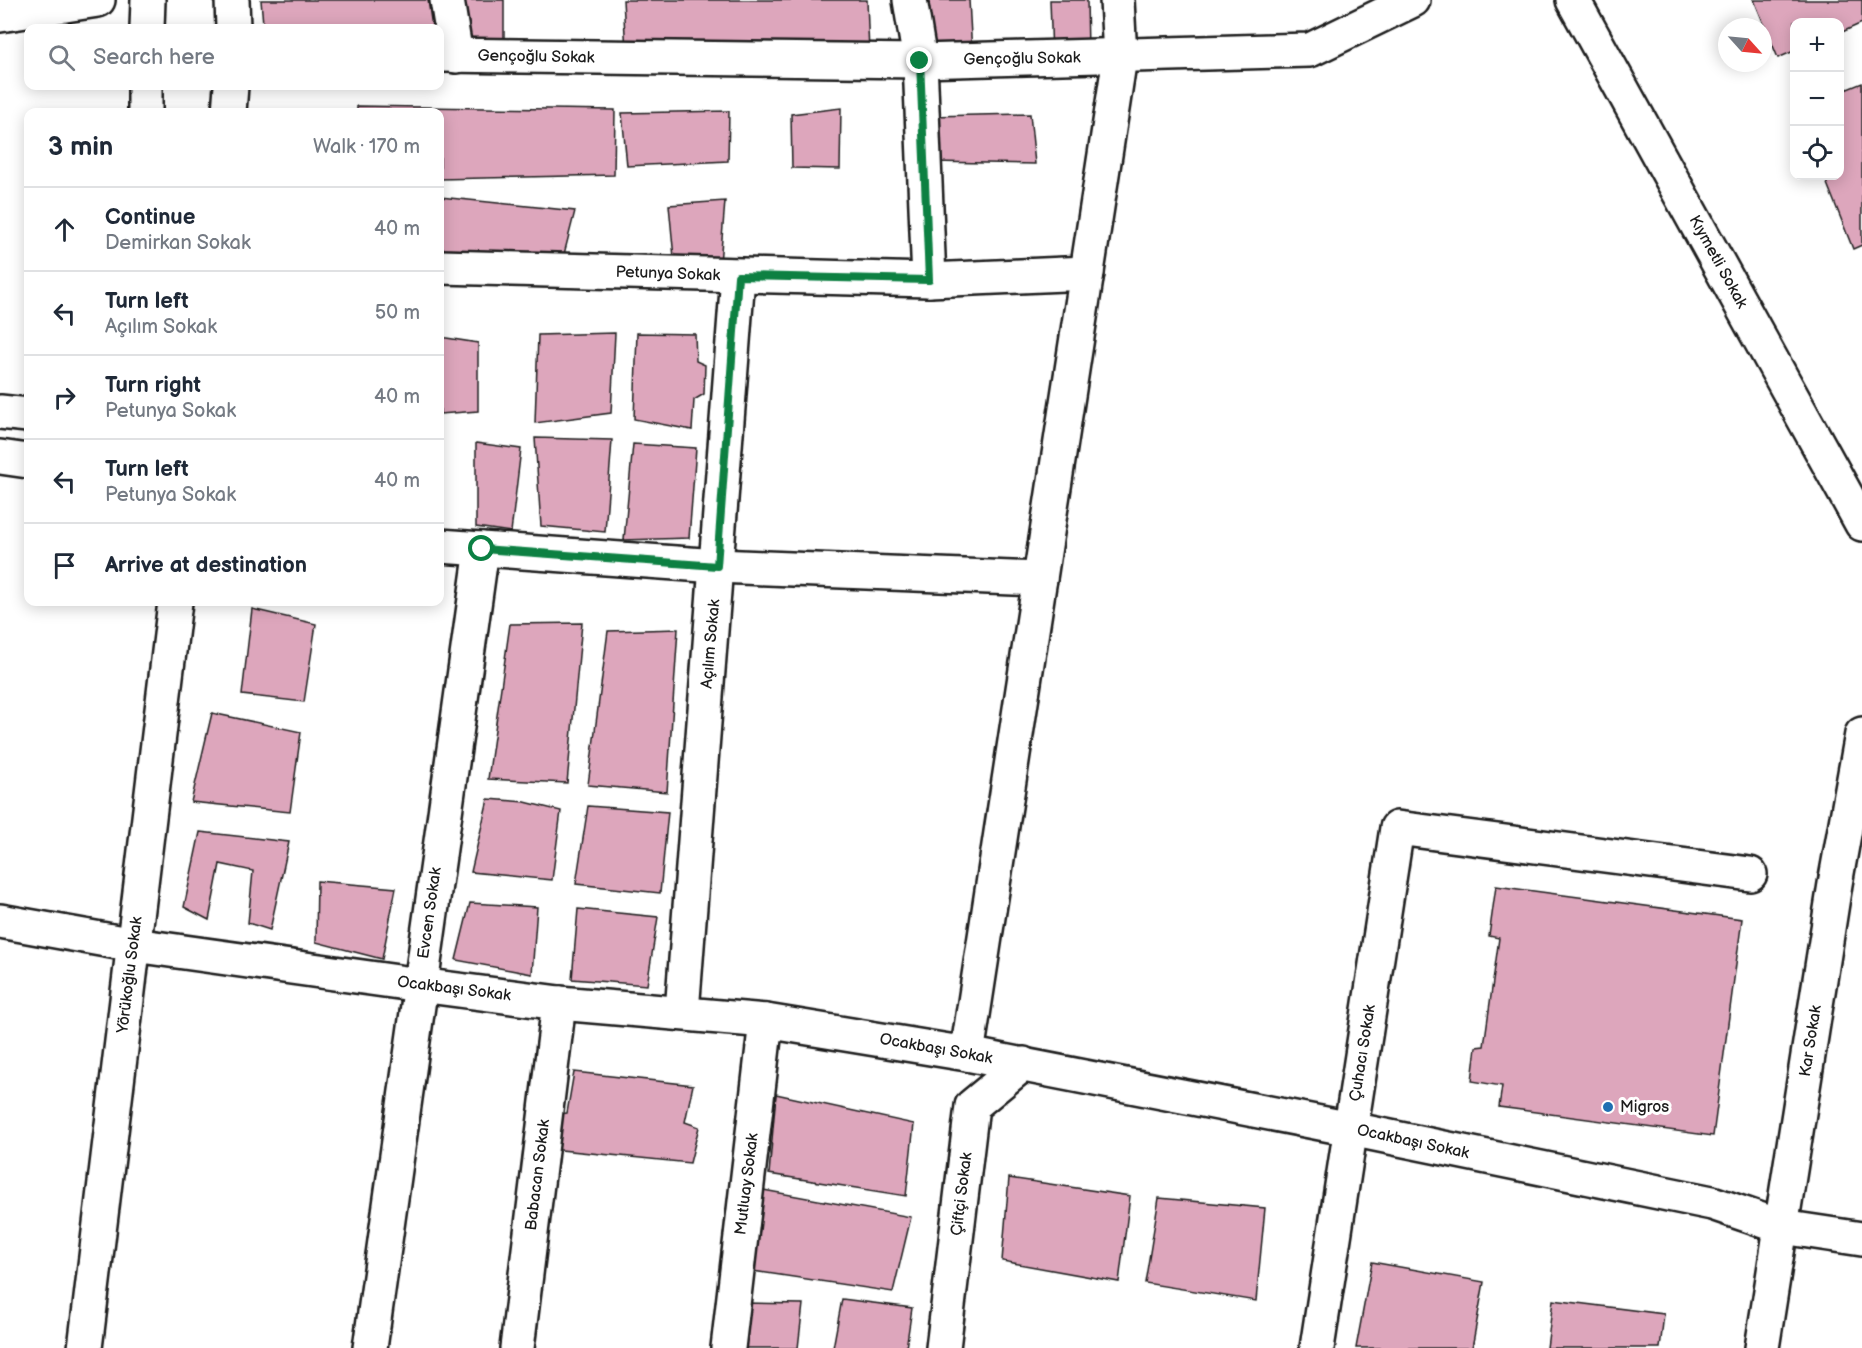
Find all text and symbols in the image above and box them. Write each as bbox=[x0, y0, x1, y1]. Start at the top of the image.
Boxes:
north arrow bbox=[1718, 18, 1772, 72]
map controls bbox=[1790, 18, 1844, 180]
button: + bbox=[1790, 18, 1844, 72]
search box bbox=[24, 24, 444, 90]
icon: search bbox=[45, 41, 78, 74]
text: Search here bbox=[93, 44, 215, 71]
street label: Gençoğlu Sokak bbox=[477, 46, 595, 68]
route end bbox=[906, 47, 932, 73]
street label: Gençoğlu Sokak bbox=[963, 48, 1081, 70]
button: − bbox=[1790, 72, 1844, 126]
button: locate bbox=[1790, 126, 1844, 180]
text: 3 min bbox=[48, 132, 113, 163]
text: Walk · 170 m bbox=[313, 135, 420, 159]
text: Continue bbox=[105, 204, 195, 231]
street label: Kıymetli Sokak bbox=[1685, 212, 1751, 312]
icon: ahead bbox=[48, 213, 81, 246]
text: 40 m bbox=[374, 217, 420, 241]
text: Demirkan Sokak bbox=[105, 231, 251, 255]
street label: Petunya Sokak bbox=[615, 263, 721, 285]
text: Turn left bbox=[105, 288, 189, 315]
icon: left bbox=[48, 297, 81, 330]
text: 50 m bbox=[375, 301, 420, 325]
text: Açılım Sokak bbox=[105, 315, 217, 339]
text: Turn right bbox=[105, 372, 201, 399]
icon: right bbox=[48, 381, 81, 414]
text: 40 m bbox=[374, 385, 420, 409]
text: Petunya Sokak bbox=[105, 399, 236, 423]
text: Turn left bbox=[105, 456, 189, 483]
icon: left bbox=[48, 465, 81, 498]
text: 40 m bbox=[374, 469, 420, 493]
text: Petunya Sokak bbox=[105, 483, 236, 507]
route start bbox=[468, 535, 494, 561]
icon: arrive bbox=[48, 549, 81, 582]
text: Arrive at destination bbox=[105, 552, 307, 579]
street label: Açılım Sokak bbox=[698, 598, 724, 689]
street label: Evcen Sokak bbox=[414, 866, 446, 960]
street label: Yörükoğlu Sokak bbox=[113, 915, 147, 1035]
street label: Ocakbaşı Sokak bbox=[396, 973, 512, 1005]
street label: Çuhacı Sokak bbox=[1346, 1003, 1380, 1103]
street label: Kar Sokak bbox=[1796, 1004, 1826, 1078]
street label: Ocakbaşı Sokak bbox=[878, 1030, 994, 1068]
place label: Migros bbox=[1620, 1098, 1669, 1117]
marker: Migros bbox=[1601, 1100, 1615, 1114]
street label: Babacan Sokak bbox=[522, 1118, 554, 1232]
street label: Ocakbaşı Sokak bbox=[1355, 1121, 1471, 1163]
street label: Mutluay Sokak bbox=[731, 1132, 763, 1236]
street label: Çiftçi Sokak bbox=[947, 1151, 977, 1237]

